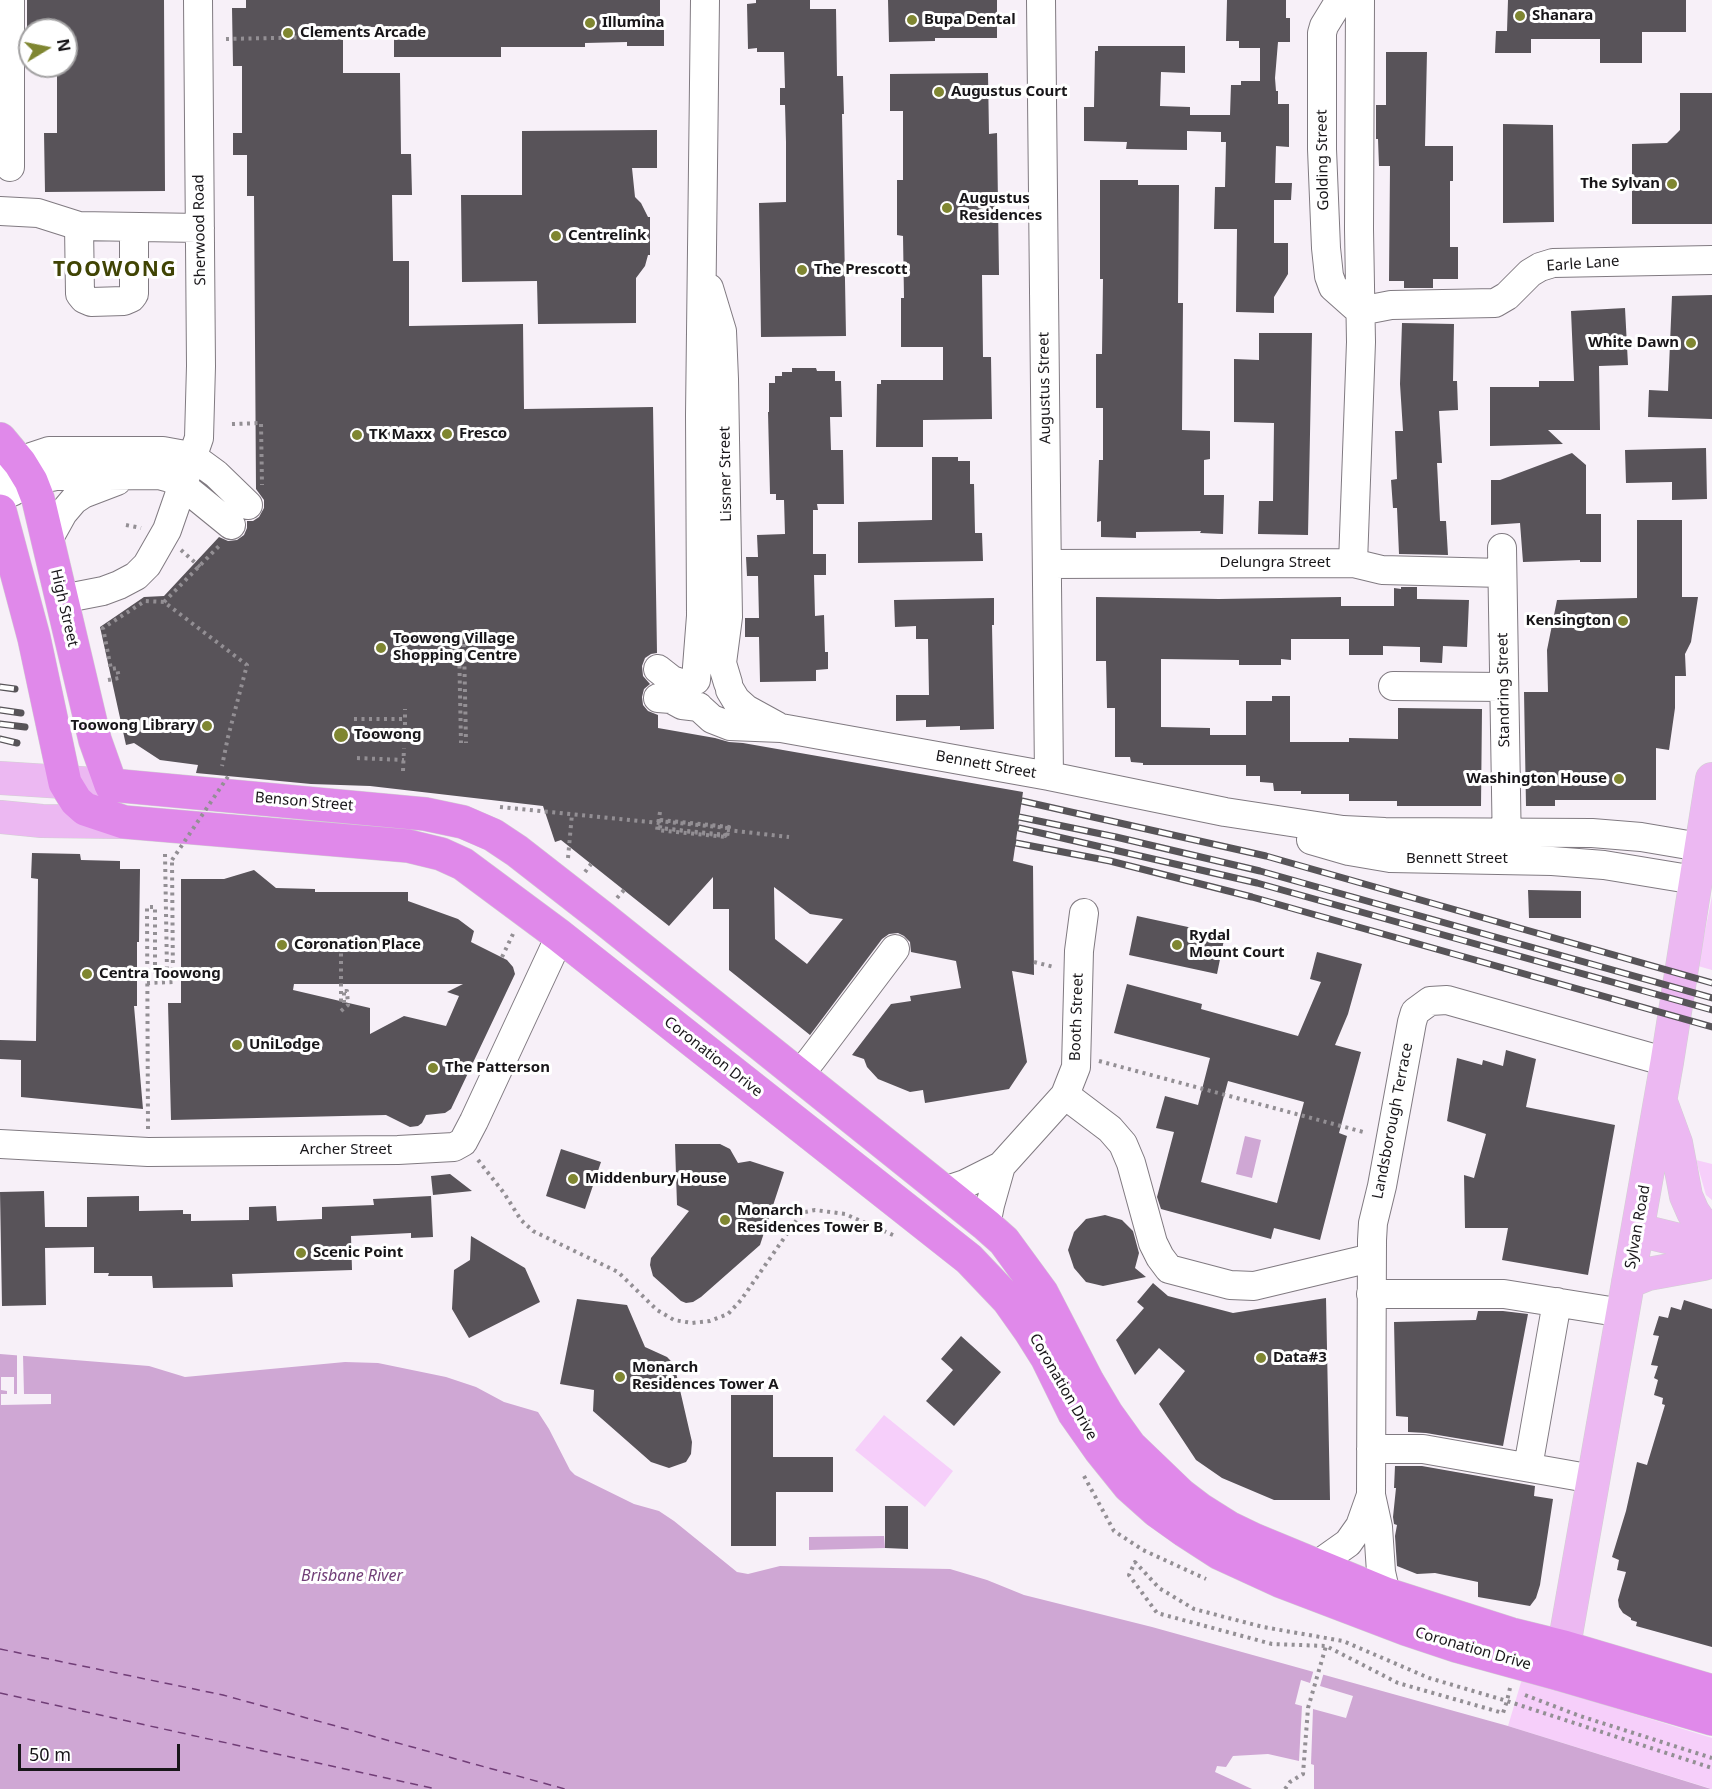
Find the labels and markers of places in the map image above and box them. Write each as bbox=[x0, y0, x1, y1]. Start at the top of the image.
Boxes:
place label: Shanara bbox=[1532, 7, 1593, 25]
marker: Shanara bbox=[1513, 9, 1527, 23]
place label: Bupa Dental bbox=[924, 11, 1016, 29]
marker: Bupa Dental bbox=[905, 13, 919, 27]
place label: Illumina bbox=[602, 14, 664, 32]
marker: Illumina bbox=[583, 16, 597, 30]
place label: Clements Arcade bbox=[300, 24, 426, 42]
marker: Clements Arcade bbox=[281, 26, 295, 40]
place label: Augustus Court bbox=[951, 83, 1068, 101]
marker: Augustus Court bbox=[932, 85, 946, 99]
place label: The Sylvan bbox=[1580, 175, 1660, 193]
marker: The Sylvan bbox=[1665, 177, 1679, 191]
place label: Augustus Residences bbox=[959, 190, 1042, 225]
marker: Augustus Residences bbox=[940, 201, 954, 215]
place label: Centrelink bbox=[568, 227, 646, 245]
marker: Centrelink bbox=[549, 229, 563, 243]
place label: The Prescott bbox=[814, 261, 908, 279]
marker: The Prescott bbox=[795, 263, 809, 277]
place label: White Dawn bbox=[1588, 334, 1679, 352]
marker: White Dawn bbox=[1684, 336, 1698, 350]
place label: Fresco bbox=[459, 425, 507, 443]
place label: TK Maxx bbox=[369, 426, 432, 444]
marker: Fresco bbox=[440, 427, 454, 441]
marker: TK Maxx bbox=[350, 428, 364, 442]
place label: Kensington bbox=[1525, 612, 1611, 630]
marker: Kensington bbox=[1616, 614, 1630, 628]
place label: Toowong Village Shopping Centre bbox=[393, 630, 517, 665]
marker: Toowong Village Shopping Centre bbox=[374, 641, 388, 655]
place label: Toowong Library bbox=[71, 717, 195, 735]
marker: Toowong Library bbox=[200, 719, 214, 733]
marker: Toowong bbox=[332, 726, 350, 744]
place label: Toowong bbox=[354, 726, 421, 744]
place label: Washington House bbox=[1466, 770, 1607, 788]
marker: Washington House bbox=[1612, 772, 1626, 786]
place label: Rydal Mount Court bbox=[1189, 927, 1284, 962]
place label: Coronation Place bbox=[294, 936, 421, 954]
marker: Coronation Place bbox=[275, 938, 289, 952]
marker: Rydal Mount Court bbox=[1170, 938, 1184, 952]
place label: Centra Toowong bbox=[99, 965, 221, 983]
marker: Centra Toowong bbox=[80, 967, 94, 981]
place label: UniLodge bbox=[249, 1036, 320, 1054]
marker: UniLodge bbox=[230, 1038, 244, 1052]
place label: The Patterson bbox=[445, 1059, 550, 1077]
marker: The Patterson bbox=[426, 1061, 440, 1075]
place label: Middenbury House bbox=[585, 1170, 727, 1188]
marker: Middenbury House bbox=[566, 1172, 580, 1186]
place label: Monarch Residences Tower B bbox=[737, 1202, 883, 1237]
marker: Monarch Residences Tower B bbox=[718, 1213, 732, 1227]
place label: Scenic Point bbox=[313, 1244, 403, 1262]
marker: Scenic Point bbox=[294, 1246, 308, 1260]
place label: Data#3 bbox=[1273, 1349, 1327, 1367]
marker: Data#3 bbox=[1254, 1351, 1268, 1365]
place label: Monarch Residences Tower A bbox=[632, 1359, 779, 1394]
marker: Monarch Residences Tower A bbox=[613, 1370, 627, 1384]

